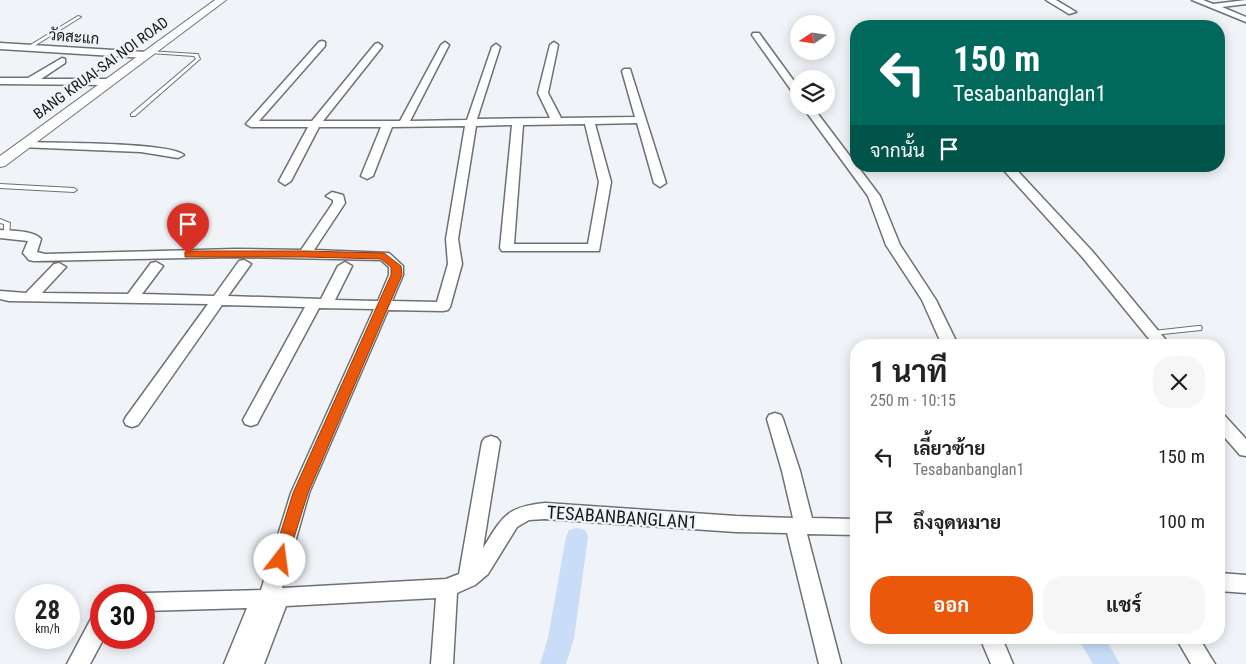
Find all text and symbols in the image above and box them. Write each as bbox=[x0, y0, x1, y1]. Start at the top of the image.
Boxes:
street label: BANG KRUAI-SAI NOI ROAD bbox=[30, 13, 172, 123]
north arrow bbox=[790, 15, 835, 60]
map controls bbox=[790, 15, 835, 115]
street label: วัดสะแก bbox=[48, 26, 100, 48]
text: 150 m bbox=[953, 39, 1040, 80]
icon: left bbox=[870, 40, 935, 105]
button: layers bbox=[790, 70, 835, 115]
text: Tesabanbanglan1 bbox=[953, 81, 1106, 106]
icon: arrive bbox=[935, 135, 963, 163]
text: จากนั้น bbox=[870, 139, 925, 162]
pin bbox=[167, 203, 209, 254]
icon: arrive bbox=[174, 210, 202, 238]
text: 1 นาที bbox=[870, 354, 947, 389]
button: close bbox=[1153, 356, 1205, 408]
text: 250 m · 10:15 bbox=[870, 391, 956, 410]
text: เลี้ยวซ้าย bbox=[913, 437, 985, 460]
icon: left bbox=[870, 443, 898, 471]
text: 150 m bbox=[1158, 445, 1205, 468]
text: Tesabanbanglan1 bbox=[913, 460, 1025, 479]
street label: TESABANBANGLAN1 bbox=[546, 501, 698, 533]
icon: arrive bbox=[870, 508, 898, 536]
text: 100 m bbox=[1158, 510, 1205, 533]
text: ถึงจุดหมาย bbox=[913, 511, 1001, 534]
position arrow bbox=[253, 533, 305, 585]
button: ออก bbox=[870, 576, 1033, 634]
button: แชร์ bbox=[1043, 576, 1205, 634]
speed limit sign: 30 bbox=[90, 584, 155, 649]
text: 28 bbox=[35, 596, 60, 625]
text: km/h bbox=[35, 622, 60, 636]

